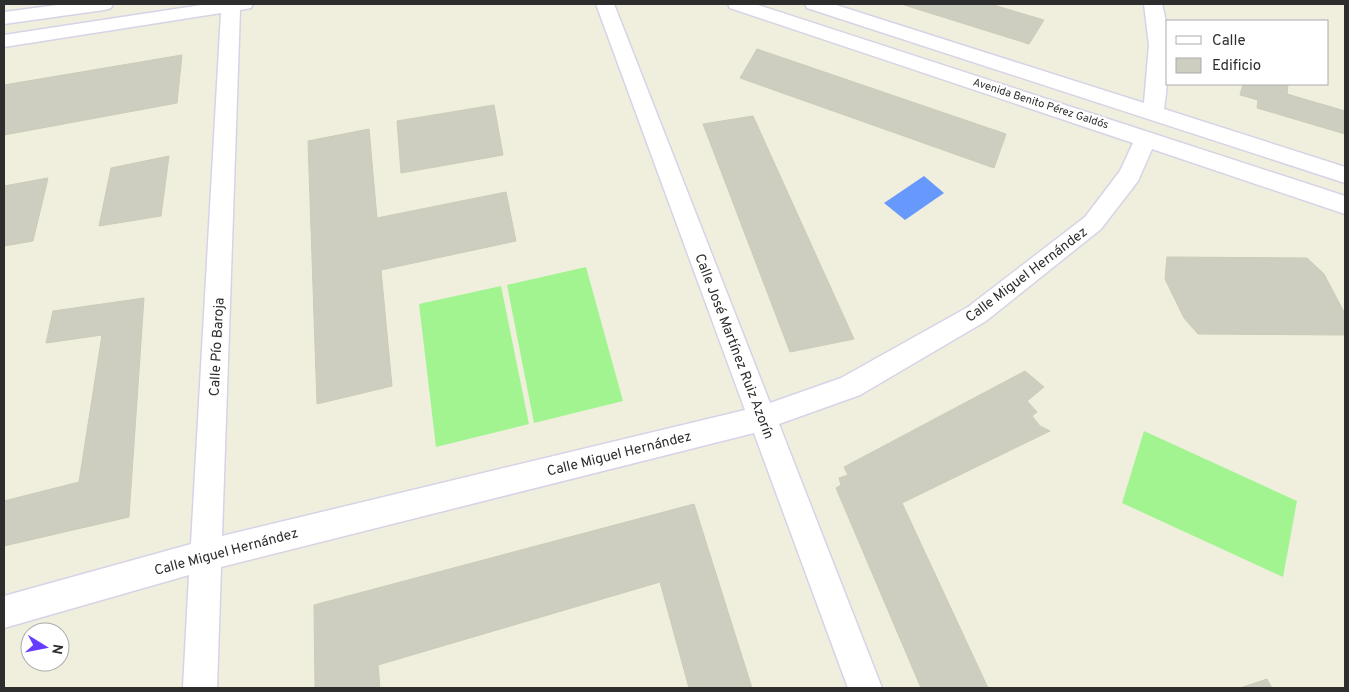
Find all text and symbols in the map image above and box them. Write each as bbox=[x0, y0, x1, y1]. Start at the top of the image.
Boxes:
legend bbox=[1166, 20, 1329, 85]
text: Calle bbox=[1212, 32, 1246, 51]
text: Edificio bbox=[1212, 57, 1261, 76]
street label: Avenida Benito Pérez Galdós bbox=[971, 75, 1110, 133]
street label: Calle Miguel Hernández bbox=[963, 224, 1091, 327]
street label: Calle José Martínez Ruiz Azorín bbox=[690, 251, 777, 442]
street label: Calle Pío Baroja bbox=[206, 297, 229, 397]
street label: Calle Miguel Hernández bbox=[545, 428, 693, 481]
street label: Calle Miguel Hernández bbox=[153, 525, 300, 580]
north arrow bbox=[20, 622, 70, 672]
text: N bbox=[47, 643, 66, 655]

